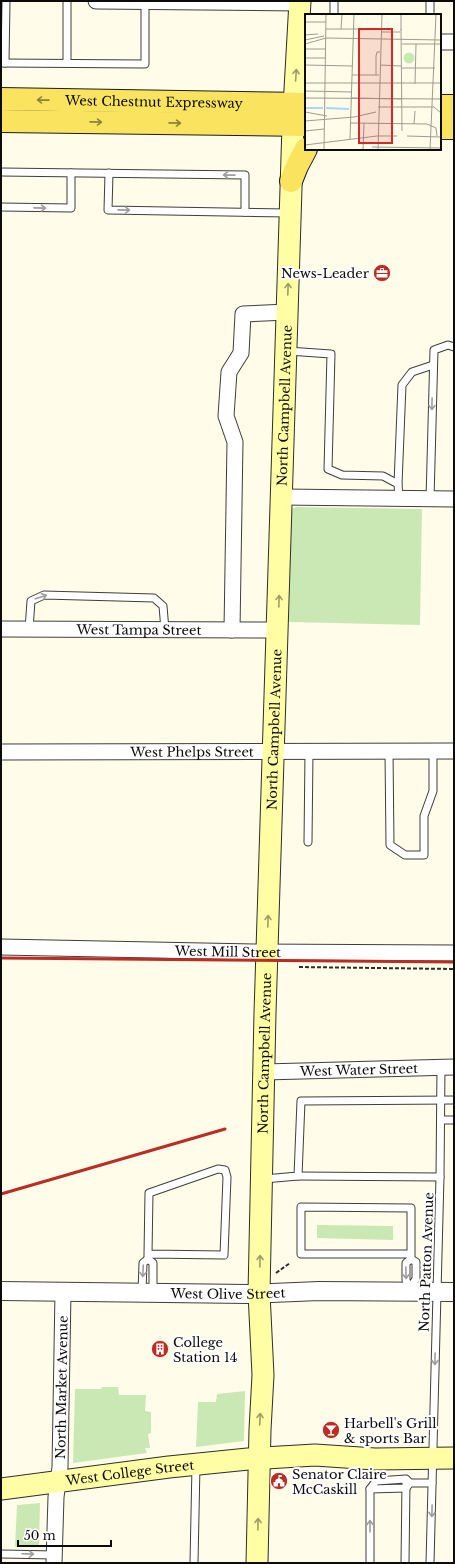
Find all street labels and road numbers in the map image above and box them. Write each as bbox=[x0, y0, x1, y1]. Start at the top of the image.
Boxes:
street label: West Chestnut Expressway bbox=[64, 92, 244, 112]
street label: North Campbell Avenue bbox=[274, 325, 296, 486]
street label: West Tampa Street bbox=[76, 621, 202, 639]
street label: North Campbell Avenue bbox=[263, 649, 285, 810]
street label: West Phelps Street bbox=[129, 743, 254, 761]
street label: West Mill Street bbox=[174, 942, 281, 961]
street label: North Campbell Avenue bbox=[254, 972, 275, 1134]
street label: West Water Street bbox=[299, 1060, 418, 1080]
street label: North Patton Avenue bbox=[416, 1192, 437, 1332]
street label: West Olive Street bbox=[169, 1284, 286, 1303]
street label: North Market Avenue bbox=[52, 1315, 72, 1459]
street label: West College Street bbox=[64, 1456, 195, 1490]

